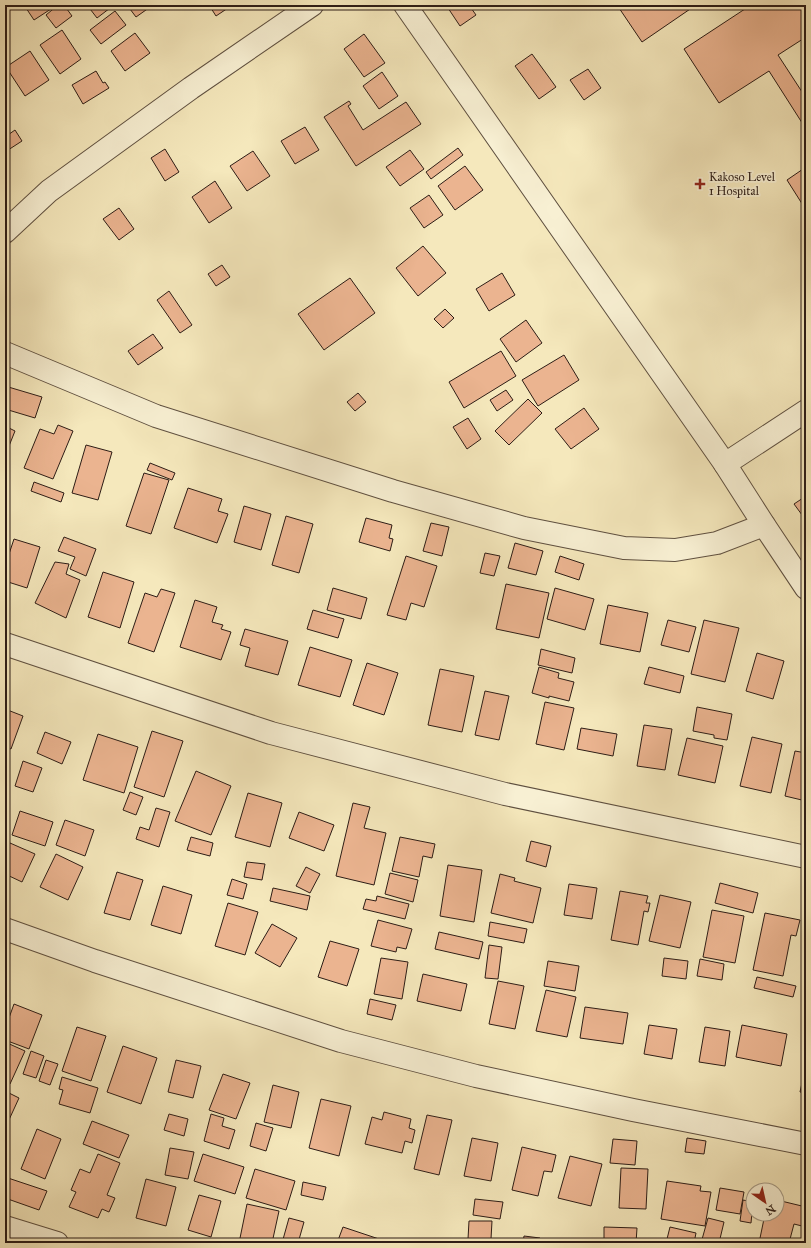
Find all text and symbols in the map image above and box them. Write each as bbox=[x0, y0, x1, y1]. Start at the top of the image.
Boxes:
place label: Kakoso Level 1 Hospital bbox=[709, 170, 776, 198]
marker: Kakoso Level 1 Hospital bbox=[694, 178, 706, 190]
north arrow bbox=[745, 1182, 785, 1222]
text: N bbox=[762, 1202, 778, 1218]

